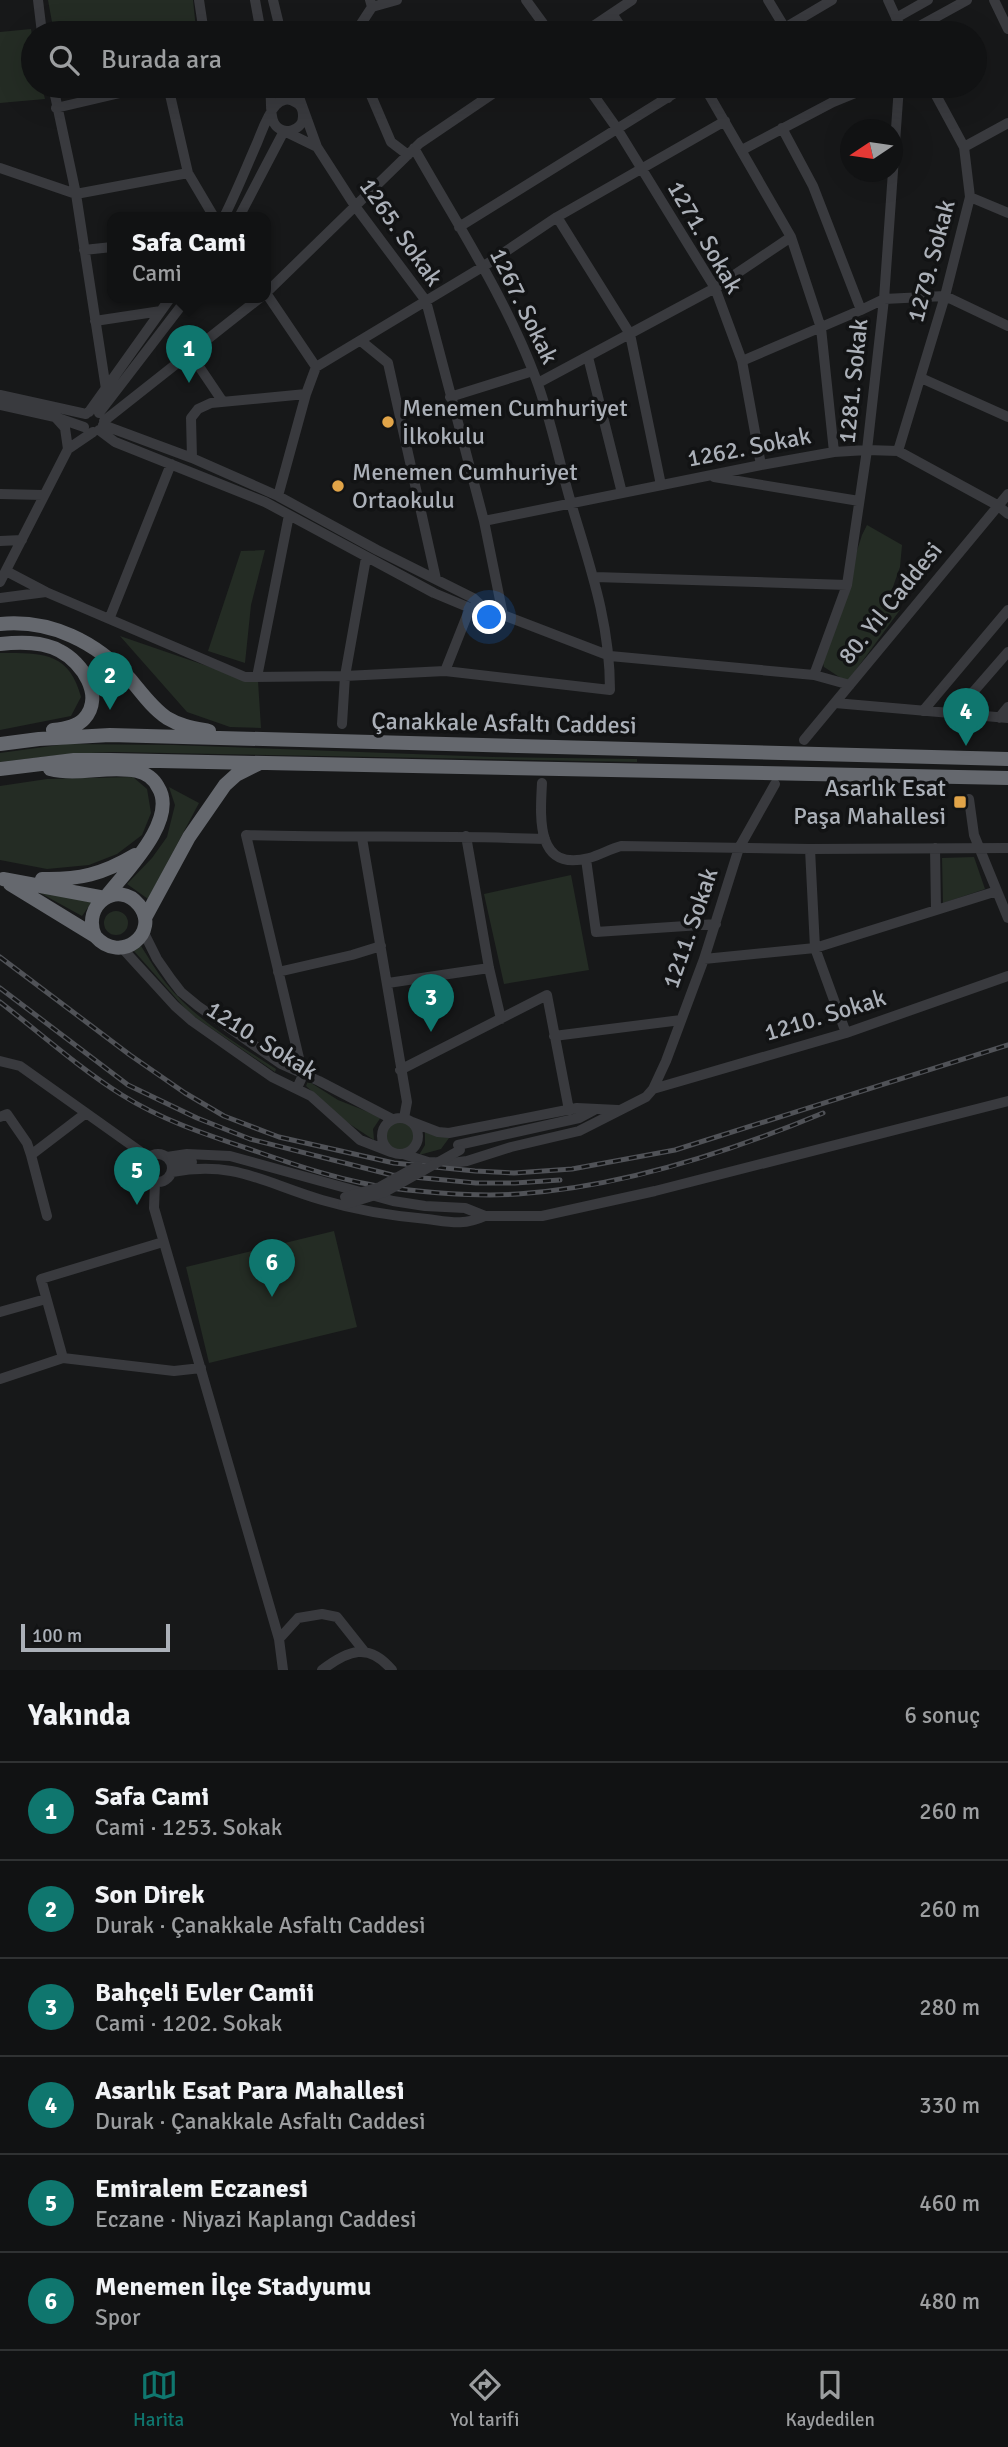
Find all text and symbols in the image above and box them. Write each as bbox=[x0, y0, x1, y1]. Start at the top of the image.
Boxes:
search box bbox=[21, 21, 987, 98]
icon: search bbox=[45, 41, 83, 79]
text: Burada ara bbox=[101, 44, 222, 76]
north arrow bbox=[840, 119, 903, 182]
street label: 1265. Sokak bbox=[353, 172, 449, 292]
street label: 1271. Sokak bbox=[661, 175, 749, 299]
street label: 1279. Sokak bbox=[900, 197, 962, 325]
popup bbox=[107, 212, 271, 303]
text: Safa Cami bbox=[132, 227, 246, 259]
street label: 1267. Sokak bbox=[483, 243, 565, 369]
text: Cami bbox=[132, 259, 182, 288]
street label: 1281. Sokak bbox=[832, 317, 874, 445]
pin: 1 bbox=[166, 325, 212, 383]
place label: Menemen Cumhuriyet İlkokulu bbox=[402, 393, 628, 451]
marker: Menemen Cumhuriyet İlkokulu bbox=[380, 414, 396, 430]
street label: 1262. Sokak bbox=[685, 420, 813, 474]
place label: Menemen Cumhuriyet Ortaokulu bbox=[352, 457, 578, 515]
marker: Menemen Cumhuriyet Ortaokulu bbox=[330, 478, 346, 494]
street label: 80. Yıl Caddesi bbox=[832, 536, 948, 670]
your location bbox=[472, 600, 506, 634]
pin: 2 bbox=[87, 652, 133, 710]
pin: 4 bbox=[943, 688, 989, 746]
street label: Çanakkale Asfaltı Caddesi bbox=[371, 706, 637, 740]
place label: Asarlık Esat Paşa Mahallesi bbox=[793, 773, 946, 831]
marker: Asarlık Esat Paşa Mahallesi bbox=[952, 794, 968, 810]
street label: 1211. Sokak bbox=[655, 864, 725, 992]
pin: 3 bbox=[408, 974, 454, 1032]
street label: 1210. Sokak bbox=[761, 982, 889, 1048]
street label: 1210. Sokak bbox=[201, 994, 323, 1086]
pin: 5 bbox=[114, 1147, 160, 1205]
pin: 6 bbox=[249, 1239, 295, 1297]
scale bar bbox=[21, 1621, 170, 1653]
text: 100 m bbox=[32, 1624, 82, 1648]
text: Yakında bbox=[28, 1697, 131, 1734]
text: 6 sonuç bbox=[905, 1701, 980, 1730]
text: Safa Cami bbox=[95, 1781, 209, 1813]
text: 1 bbox=[45, 1797, 57, 1826]
text: 260 m bbox=[919, 1797, 980, 1826]
text: Cami · 1253. Sokak bbox=[95, 1813, 282, 1842]
text: Son Direk bbox=[95, 1879, 205, 1911]
text: 2 bbox=[45, 1895, 57, 1924]
text: 260 m bbox=[919, 1895, 980, 1924]
text: Durak · Çanakkale Asfaltı Caddesi bbox=[95, 1911, 425, 1940]
text: Bahçeli Evler Camii bbox=[95, 1977, 314, 2009]
text: 3 bbox=[45, 1993, 57, 2022]
text: 280 m bbox=[919, 1993, 980, 2022]
text: Cami · 1202. Sokak bbox=[95, 2009, 282, 2038]
text: Asarlık Esat Para Mahallesi bbox=[95, 2075, 404, 2107]
text: 4 bbox=[45, 2091, 57, 2120]
text: 330 m bbox=[919, 2091, 980, 2120]
text: Durak · Çanakkale Asfaltı Caddesi bbox=[95, 2107, 425, 2136]
text: Emiralem Eczanesi bbox=[95, 2173, 308, 2205]
text: 5 bbox=[45, 2189, 57, 2218]
text: 460 m bbox=[919, 2189, 980, 2218]
text: Eczane · Niyazi Kaplangı Caddesi bbox=[95, 2205, 417, 2234]
text: Menemen İlçe Stadyumu bbox=[95, 2271, 371, 2303]
text: 6 bbox=[45, 2287, 57, 2316]
text: 480 m bbox=[919, 2287, 980, 2316]
text: Spor bbox=[95, 2303, 140, 2332]
tab: Harita bbox=[133, 2366, 184, 2432]
tab: Yol tarifi bbox=[450, 2366, 519, 2432]
tab: Kaydedilen bbox=[785, 2366, 875, 2432]

